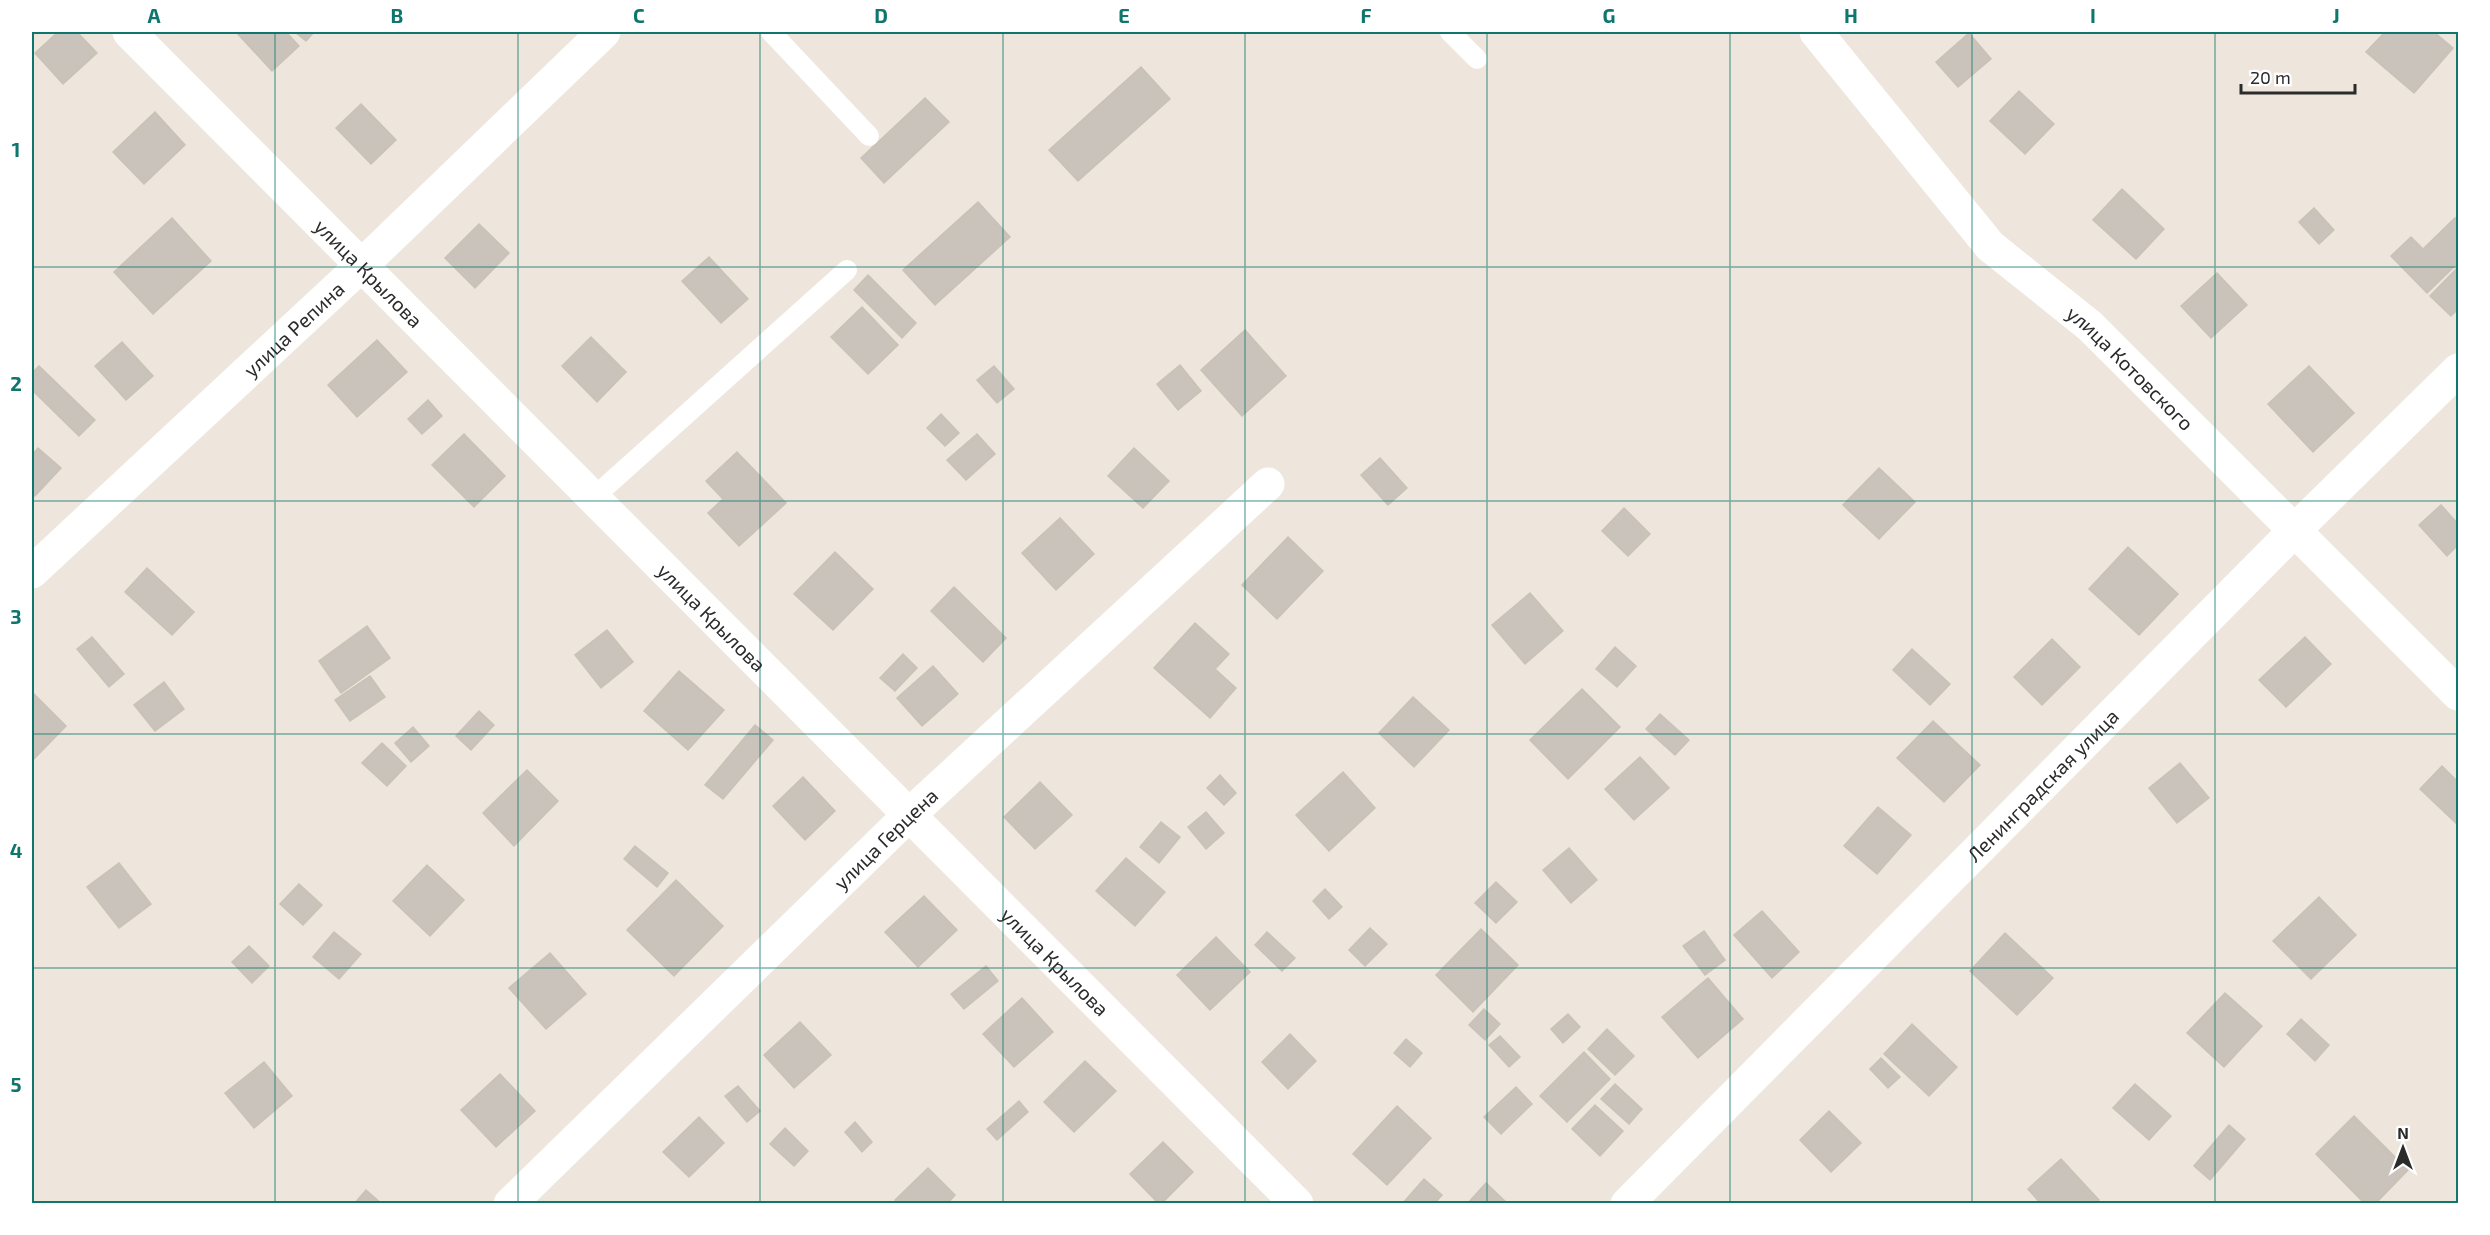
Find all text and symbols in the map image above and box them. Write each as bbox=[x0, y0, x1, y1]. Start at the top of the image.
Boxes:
text: A bbox=[147, 3, 161, 27]
text: B bbox=[391, 3, 403, 27]
text: C bbox=[633, 3, 645, 27]
text: D bbox=[874, 3, 888, 27]
text: E bbox=[1118, 3, 1130, 27]
text: F bbox=[1360, 3, 1372, 27]
text: G bbox=[1603, 3, 1615, 27]
text: H bbox=[1844, 3, 1858, 27]
text: I bbox=[2090, 3, 2096, 27]
text: J bbox=[2332, 3, 2340, 27]
scale bar bbox=[2241, 57, 2355, 95]
text: 20 m bbox=[2250, 66, 2291, 88]
text: 1 bbox=[12, 137, 20, 161]
street label: улица Крылова bbox=[309, 214, 428, 332]
street label: улица Репина bbox=[238, 276, 349, 382]
street label: улица Котовского bbox=[2062, 300, 2199, 435]
text: 2 bbox=[10, 371, 22, 395]
street label: улица Крылова bbox=[652, 558, 771, 676]
text: 3 bbox=[10, 604, 22, 628]
street label: Ленинградская улица bbox=[1962, 704, 2123, 866]
street label: улица Герцена bbox=[828, 783, 942, 895]
text: 4 bbox=[10, 838, 23, 862]
street label: улица Крылова bbox=[995, 902, 1114, 1021]
text: 5 bbox=[10, 1072, 22, 1096]
north arrow bbox=[2373, 1118, 2433, 1178]
text: N bbox=[2397, 1123, 2409, 1142]

